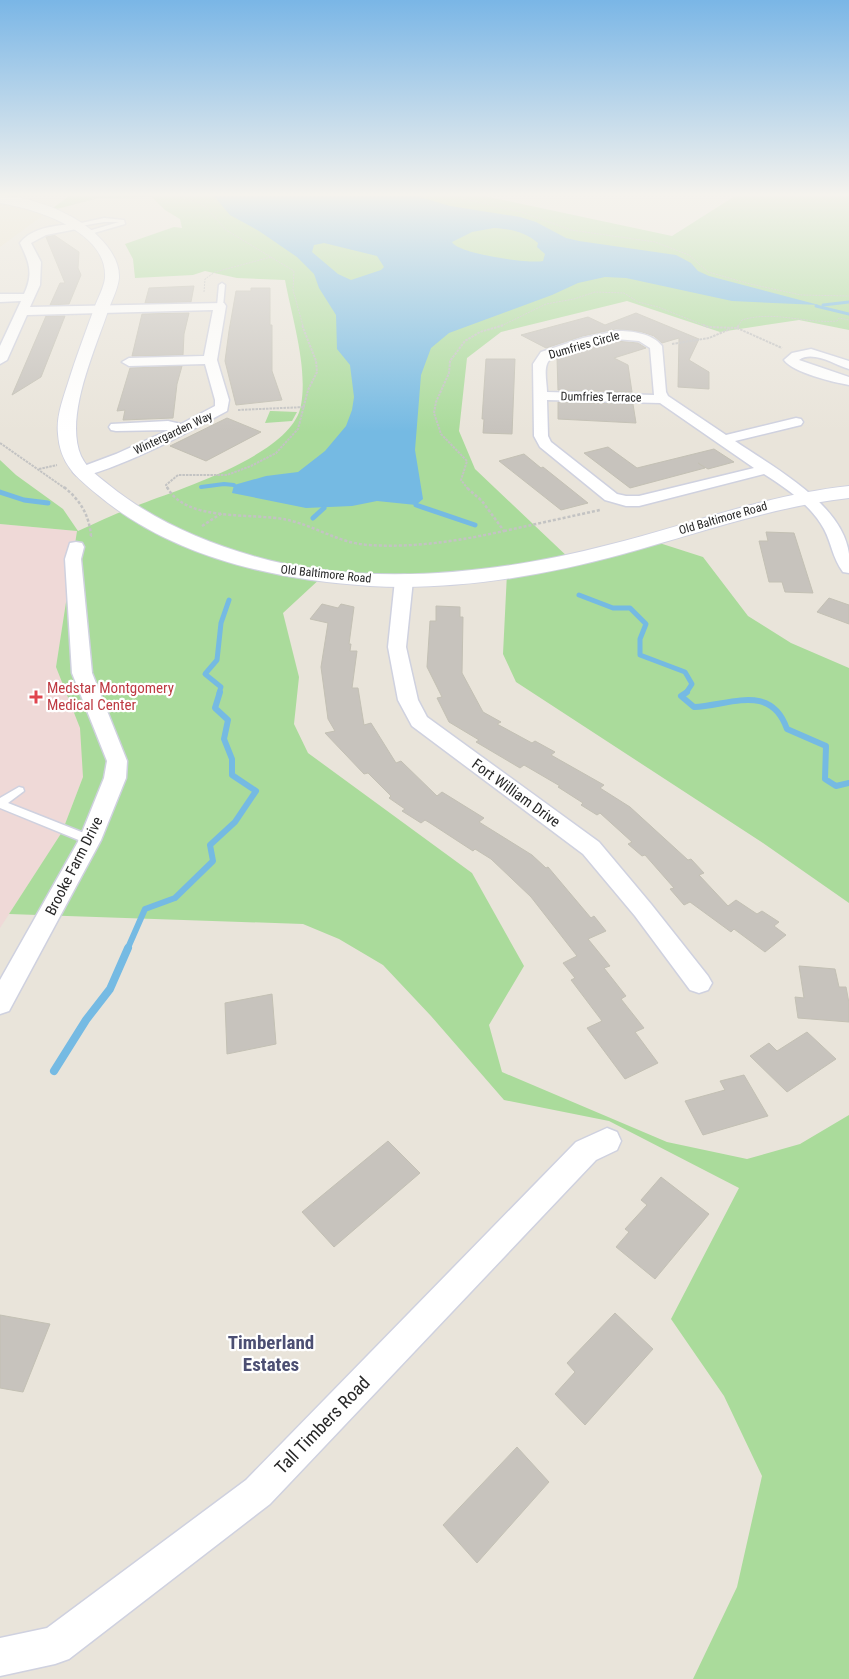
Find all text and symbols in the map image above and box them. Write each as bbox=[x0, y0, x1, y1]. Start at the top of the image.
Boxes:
street label: Dumfries Circle bbox=[547, 328, 621, 362]
street label: Dumfries Terrace bbox=[560, 389, 642, 405]
street label: Wintergarden Way bbox=[131, 409, 215, 457]
street label: Old Baltimore Road bbox=[677, 499, 769, 537]
street label: Old Baltimore Road bbox=[280, 562, 372, 586]
place label: Medstar Montgomery Medical Center bbox=[47, 679, 174, 714]
marker: Medstar Montgomery Medical Center bbox=[29, 690, 43, 704]
street label: Fort William Drive bbox=[468, 755, 564, 831]
street label: Brooke Farm Drive bbox=[41, 814, 107, 918]
district label: Timberland Estates bbox=[228, 1331, 314, 1376]
street label: Tall Timbers Road bbox=[270, 1372, 374, 1478]

